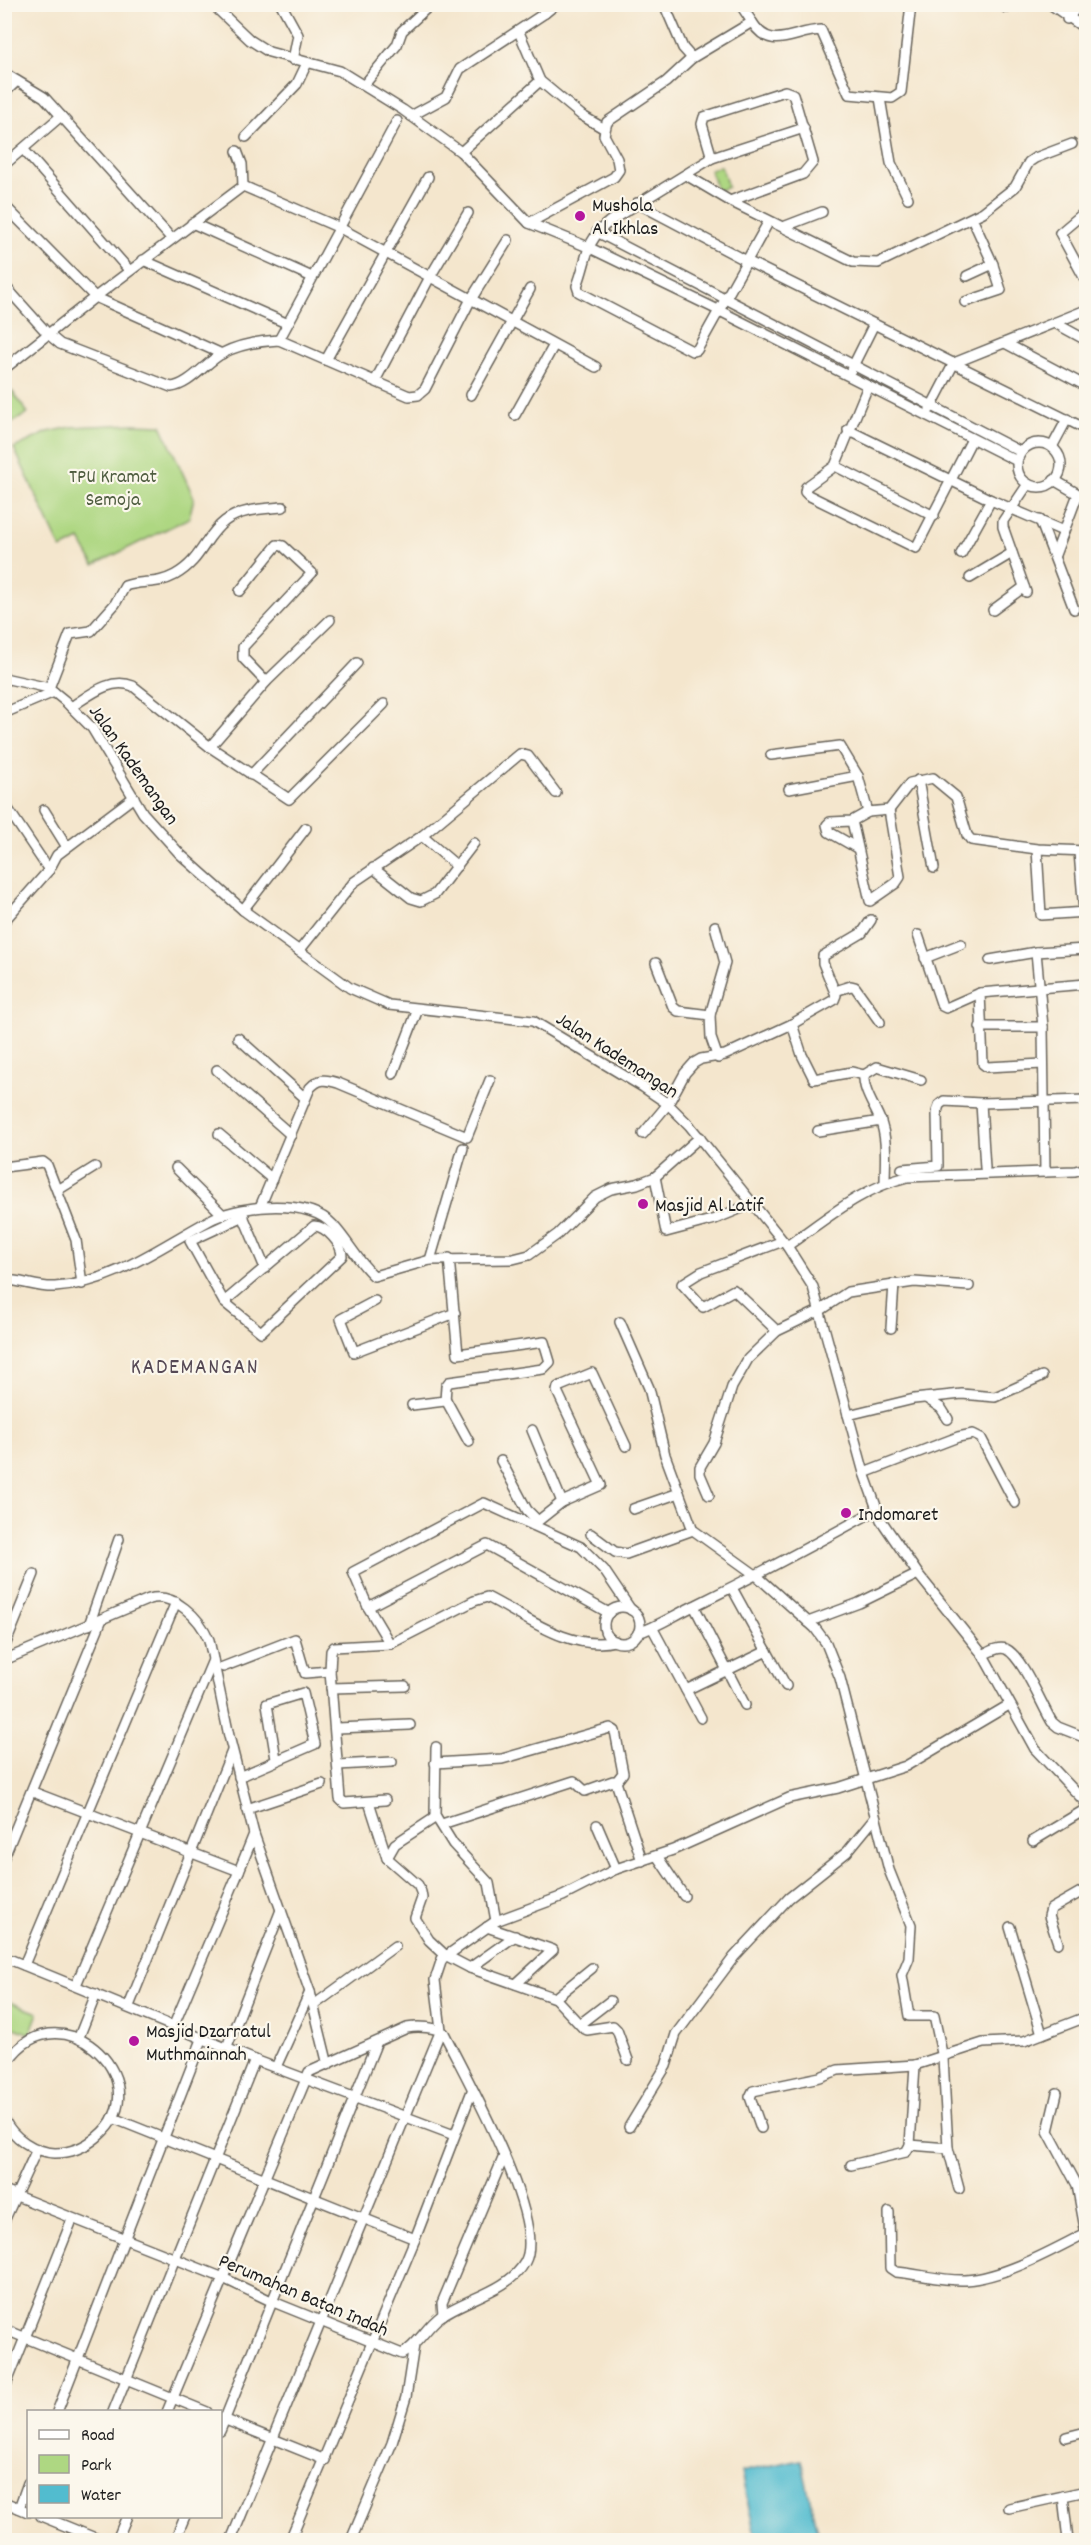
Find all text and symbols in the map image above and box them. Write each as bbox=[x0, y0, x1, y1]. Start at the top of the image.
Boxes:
place label: Mushola Al Ikhlas bbox=[592, 193, 658, 244]
marker: Mushola Al Ikhlas bbox=[573, 209, 587, 223]
park label: TPU Kramat Semoja bbox=[69, 464, 157, 515]
street label: Jalan Kademangan bbox=[81, 700, 184, 832]
street label: Jalan Kademangan bbox=[550, 1006, 683, 1107]
place label: Masjid Al Latif bbox=[655, 1193, 764, 1221]
marker: Masjid Al Latif bbox=[636, 1197, 650, 1211]
district label: KADEMANGAN bbox=[131, 1353, 259, 1384]
place label: Indomaret bbox=[858, 1502, 938, 1530]
marker: Indomaret bbox=[839, 1506, 853, 1520]
place label: Masjid Dzarratul Muthmainnah bbox=[146, 2019, 271, 2070]
marker: Masjid Dzarratul Muthmainnah bbox=[127, 2034, 141, 2048]
street label: Perumahan Batan Indah bbox=[213, 2248, 392, 2345]
legend bbox=[27, 2410, 222, 2518]
text: Road bbox=[81, 2424, 115, 2449]
text: Park bbox=[81, 2454, 112, 2479]
text: Water bbox=[81, 2484, 121, 2509]

